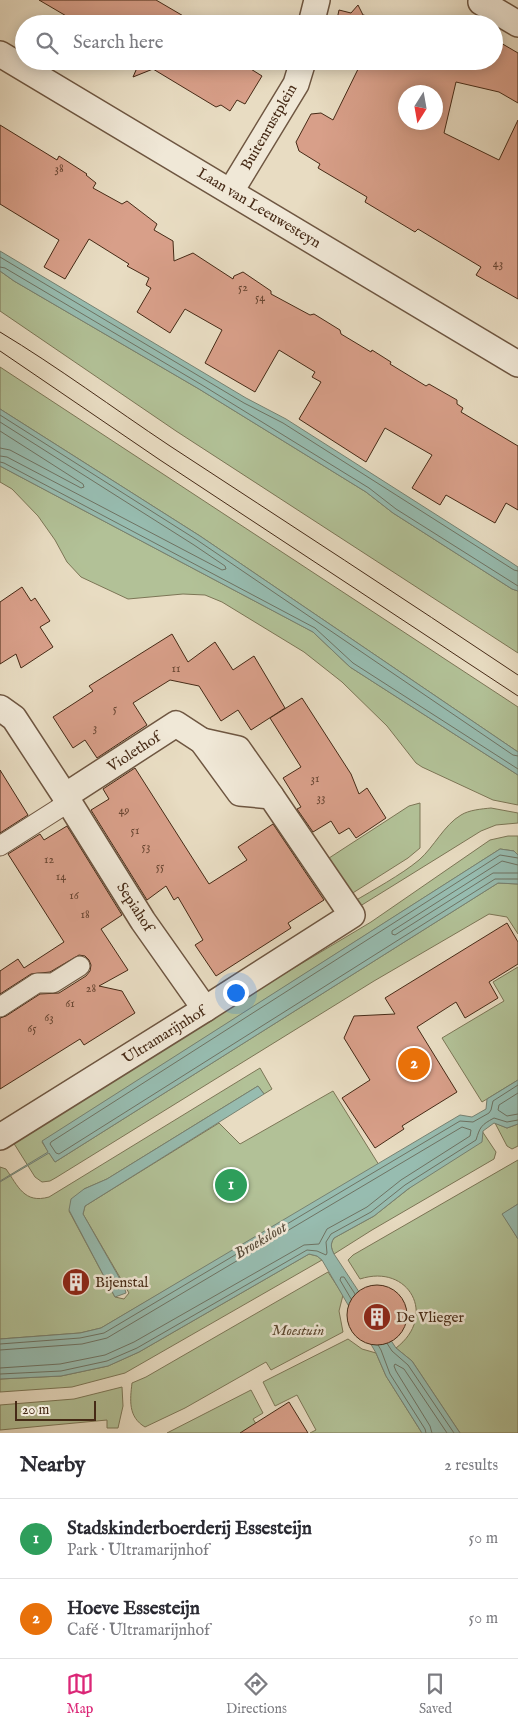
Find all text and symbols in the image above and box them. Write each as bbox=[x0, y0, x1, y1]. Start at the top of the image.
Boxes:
search box bbox=[15, 15, 503, 70]
icon: search bbox=[33, 29, 61, 57]
text: Search here bbox=[73, 31, 164, 55]
street label: Buitenrustplein bbox=[237, 81, 301, 173]
north arrow bbox=[398, 85, 443, 130]
house number: 38 bbox=[54, 161, 64, 176]
street label: Laan van Leeuwesteyn bbox=[194, 164, 324, 252]
house number: 43 bbox=[493, 256, 503, 271]
house number: 52 bbox=[238, 280, 248, 295]
house number: 54 bbox=[255, 290, 265, 305]
house number: 11 bbox=[172, 661, 180, 676]
house number: 5 bbox=[113, 701, 118, 716]
house number: 3 bbox=[93, 720, 97, 735]
street label: Violethof bbox=[103, 727, 166, 777]
house number: 31 bbox=[311, 771, 319, 786]
house number: 33 bbox=[317, 790, 325, 805]
house number: 49 bbox=[118, 803, 130, 818]
house number: 51 bbox=[131, 823, 139, 838]
house number: 53 bbox=[142, 839, 150, 854]
house number: 12 bbox=[44, 852, 54, 867]
house number: 55 bbox=[156, 859, 165, 874]
house number: 14 bbox=[56, 869, 66, 884]
street label: Sepiahof bbox=[112, 879, 159, 937]
house number: 16 bbox=[69, 888, 80, 903]
house number: 18 bbox=[80, 907, 90, 922]
your location bbox=[223, 980, 249, 1006]
house number: 28 bbox=[86, 981, 96, 996]
house number: 61 bbox=[65, 996, 75, 1011]
street label: Ultramarijnhof bbox=[119, 1001, 211, 1068]
house number: 63 bbox=[44, 1010, 54, 1025]
house number: 65 bbox=[27, 1021, 37, 1036]
pin: 2 bbox=[398, 1045, 430, 1083]
pin: 1 bbox=[215, 1166, 247, 1204]
water label: Broeksloot bbox=[231, 1217, 292, 1265]
building icon: Bijenstal bbox=[61, 1267, 91, 1297]
place label: Bijenstal bbox=[95, 1273, 149, 1292]
building icon: De Vlieger bbox=[362, 1302, 392, 1332]
place label: De Vlieger bbox=[396, 1308, 464, 1327]
park label: Moestuin bbox=[272, 1321, 324, 1340]
scale bar bbox=[15, 1398, 96, 1421]
text: 20 m bbox=[22, 1401, 49, 1419]
text: Nearby bbox=[20, 1452, 85, 1479]
text: 2 results bbox=[444, 1456, 498, 1476]
text: Stadskinderboerderij Essesteijn bbox=[67, 1517, 312, 1541]
text: 1 bbox=[33, 1529, 39, 1549]
text: 50 m bbox=[469, 1529, 498, 1549]
text: Park · Ultramarijnhof bbox=[67, 1541, 209, 1561]
text: Hoeve Essesteijn bbox=[67, 1597, 200, 1621]
text: 2 bbox=[32, 1609, 40, 1629]
text: 50 m bbox=[469, 1609, 498, 1629]
text: Café · Ultramarijnhof bbox=[67, 1621, 210, 1641]
tab: Map bbox=[66, 1670, 94, 1718]
tab: Directions bbox=[226, 1670, 287, 1718]
tab: Saved bbox=[419, 1670, 452, 1718]

